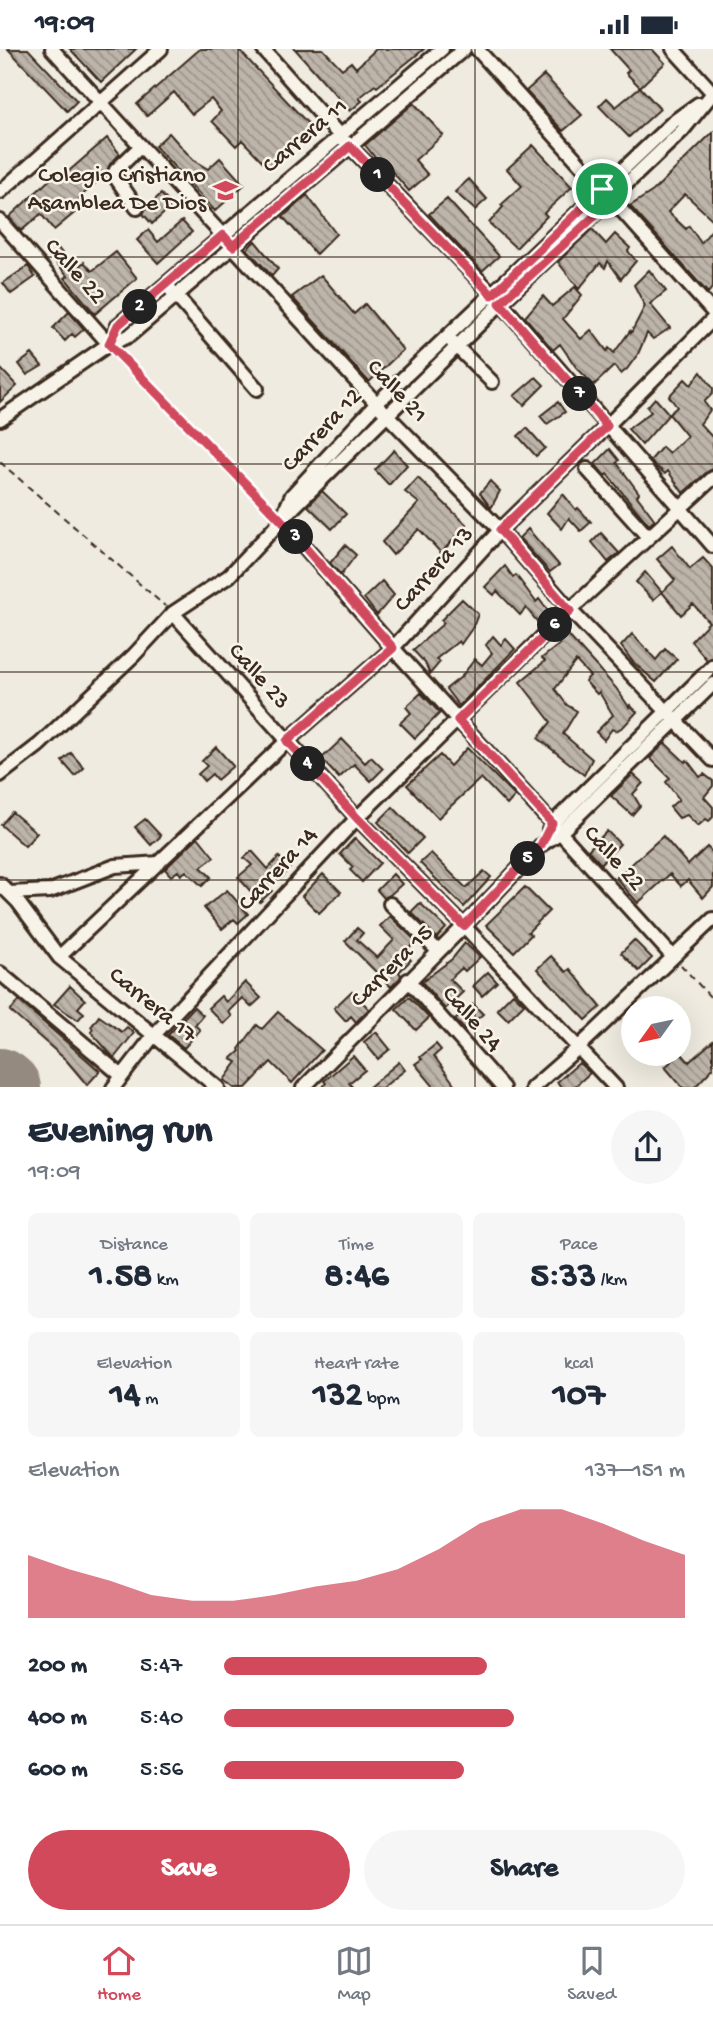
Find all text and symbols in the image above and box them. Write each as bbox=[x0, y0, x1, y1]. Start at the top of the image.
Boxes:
text: 19:09 bbox=[35, 9, 94, 40]
street label: Carrera 11 bbox=[257, 93, 355, 181]
pin: 1 bbox=[360, 157, 396, 193]
pin bbox=[572, 159, 632, 219]
place label: Colegio Cristiano Asamblea De Dios bbox=[27, 162, 207, 219]
text: 1 bbox=[374, 163, 381, 186]
icon: arrive bbox=[583, 170, 621, 208]
school or university icon: Colegio Cristiano Asamblea De Dios bbox=[212, 176, 240, 204]
street label: Calle 22 bbox=[37, 233, 111, 311]
pin: 2 bbox=[122, 289, 158, 325]
text: 2 bbox=[135, 295, 144, 318]
street label: Calle 21 bbox=[359, 354, 433, 430]
pin: 7 bbox=[562, 377, 598, 411]
text: 7 bbox=[575, 382, 584, 405]
street label: Carrera 12 bbox=[277, 383, 369, 479]
pin: 3 bbox=[278, 519, 314, 554]
street label: Carrera 13 bbox=[389, 521, 481, 619]
text: 3 bbox=[291, 525, 300, 548]
pin: 6 bbox=[538, 607, 572, 643]
text: 6 bbox=[550, 613, 559, 636]
street label: Calle 23 bbox=[221, 638, 295, 716]
pin: 4 bbox=[290, 747, 326, 781]
text: 4 bbox=[303, 752, 312, 775]
street label: Calle 22 bbox=[576, 820, 650, 898]
street label: Carrera 14 bbox=[233, 822, 326, 918]
pin: 5 bbox=[510, 841, 546, 877]
text: 5 bbox=[523, 847, 533, 870]
street label: Carrera 15 bbox=[345, 919, 441, 1015]
street label: Carrera 17 bbox=[102, 962, 202, 1051]
street label: Calle 24 bbox=[434, 981, 508, 1059]
north arrow bbox=[621, 996, 691, 1066]
map controls bbox=[621, 996, 691, 1066]
button: share bbox=[611, 1110, 685, 1184]
text: Evening run bbox=[28, 1111, 212, 1155]
text: 19:09 bbox=[28, 1159, 81, 1186]
text: Distance bbox=[101, 1234, 168, 1257]
text: Time bbox=[339, 1234, 374, 1257]
text: Pace bbox=[560, 1234, 597, 1257]
text: 1.58 bbox=[90, 1257, 152, 1298]
text: 8:46 bbox=[324, 1257, 389, 1298]
text: 5:33 bbox=[530, 1257, 596, 1298]
text: km bbox=[152, 1269, 179, 1292]
text: /km bbox=[596, 1269, 627, 1292]
text: Elevation bbox=[96, 1353, 172, 1376]
text: Heart rate bbox=[314, 1353, 399, 1376]
text: kcal bbox=[564, 1353, 594, 1376]
text: 14 bbox=[110, 1376, 141, 1417]
text: 132 bbox=[313, 1376, 363, 1417]
text: 107 bbox=[553, 1376, 605, 1417]
text: m bbox=[141, 1388, 159, 1411]
text: bpm bbox=[363, 1388, 400, 1411]
text: Elevation bbox=[28, 1458, 119, 1485]
text: 137–151 m bbox=[585, 1458, 685, 1485]
text: 200 m bbox=[28, 1653, 87, 1680]
text: 5:47 bbox=[140, 1653, 182, 1680]
text: 400 m bbox=[28, 1705, 87, 1732]
text: 5:40 bbox=[140, 1705, 183, 1732]
text: 600 m bbox=[28, 1757, 88, 1784]
text: 5:56 bbox=[140, 1757, 183, 1784]
button: Save bbox=[28, 1830, 350, 1910]
button: Share bbox=[364, 1830, 685, 1910]
tab: Home bbox=[97, 1942, 141, 2007]
tab: Map bbox=[335, 1942, 373, 2007]
tab: Saved bbox=[567, 1942, 616, 2007]

